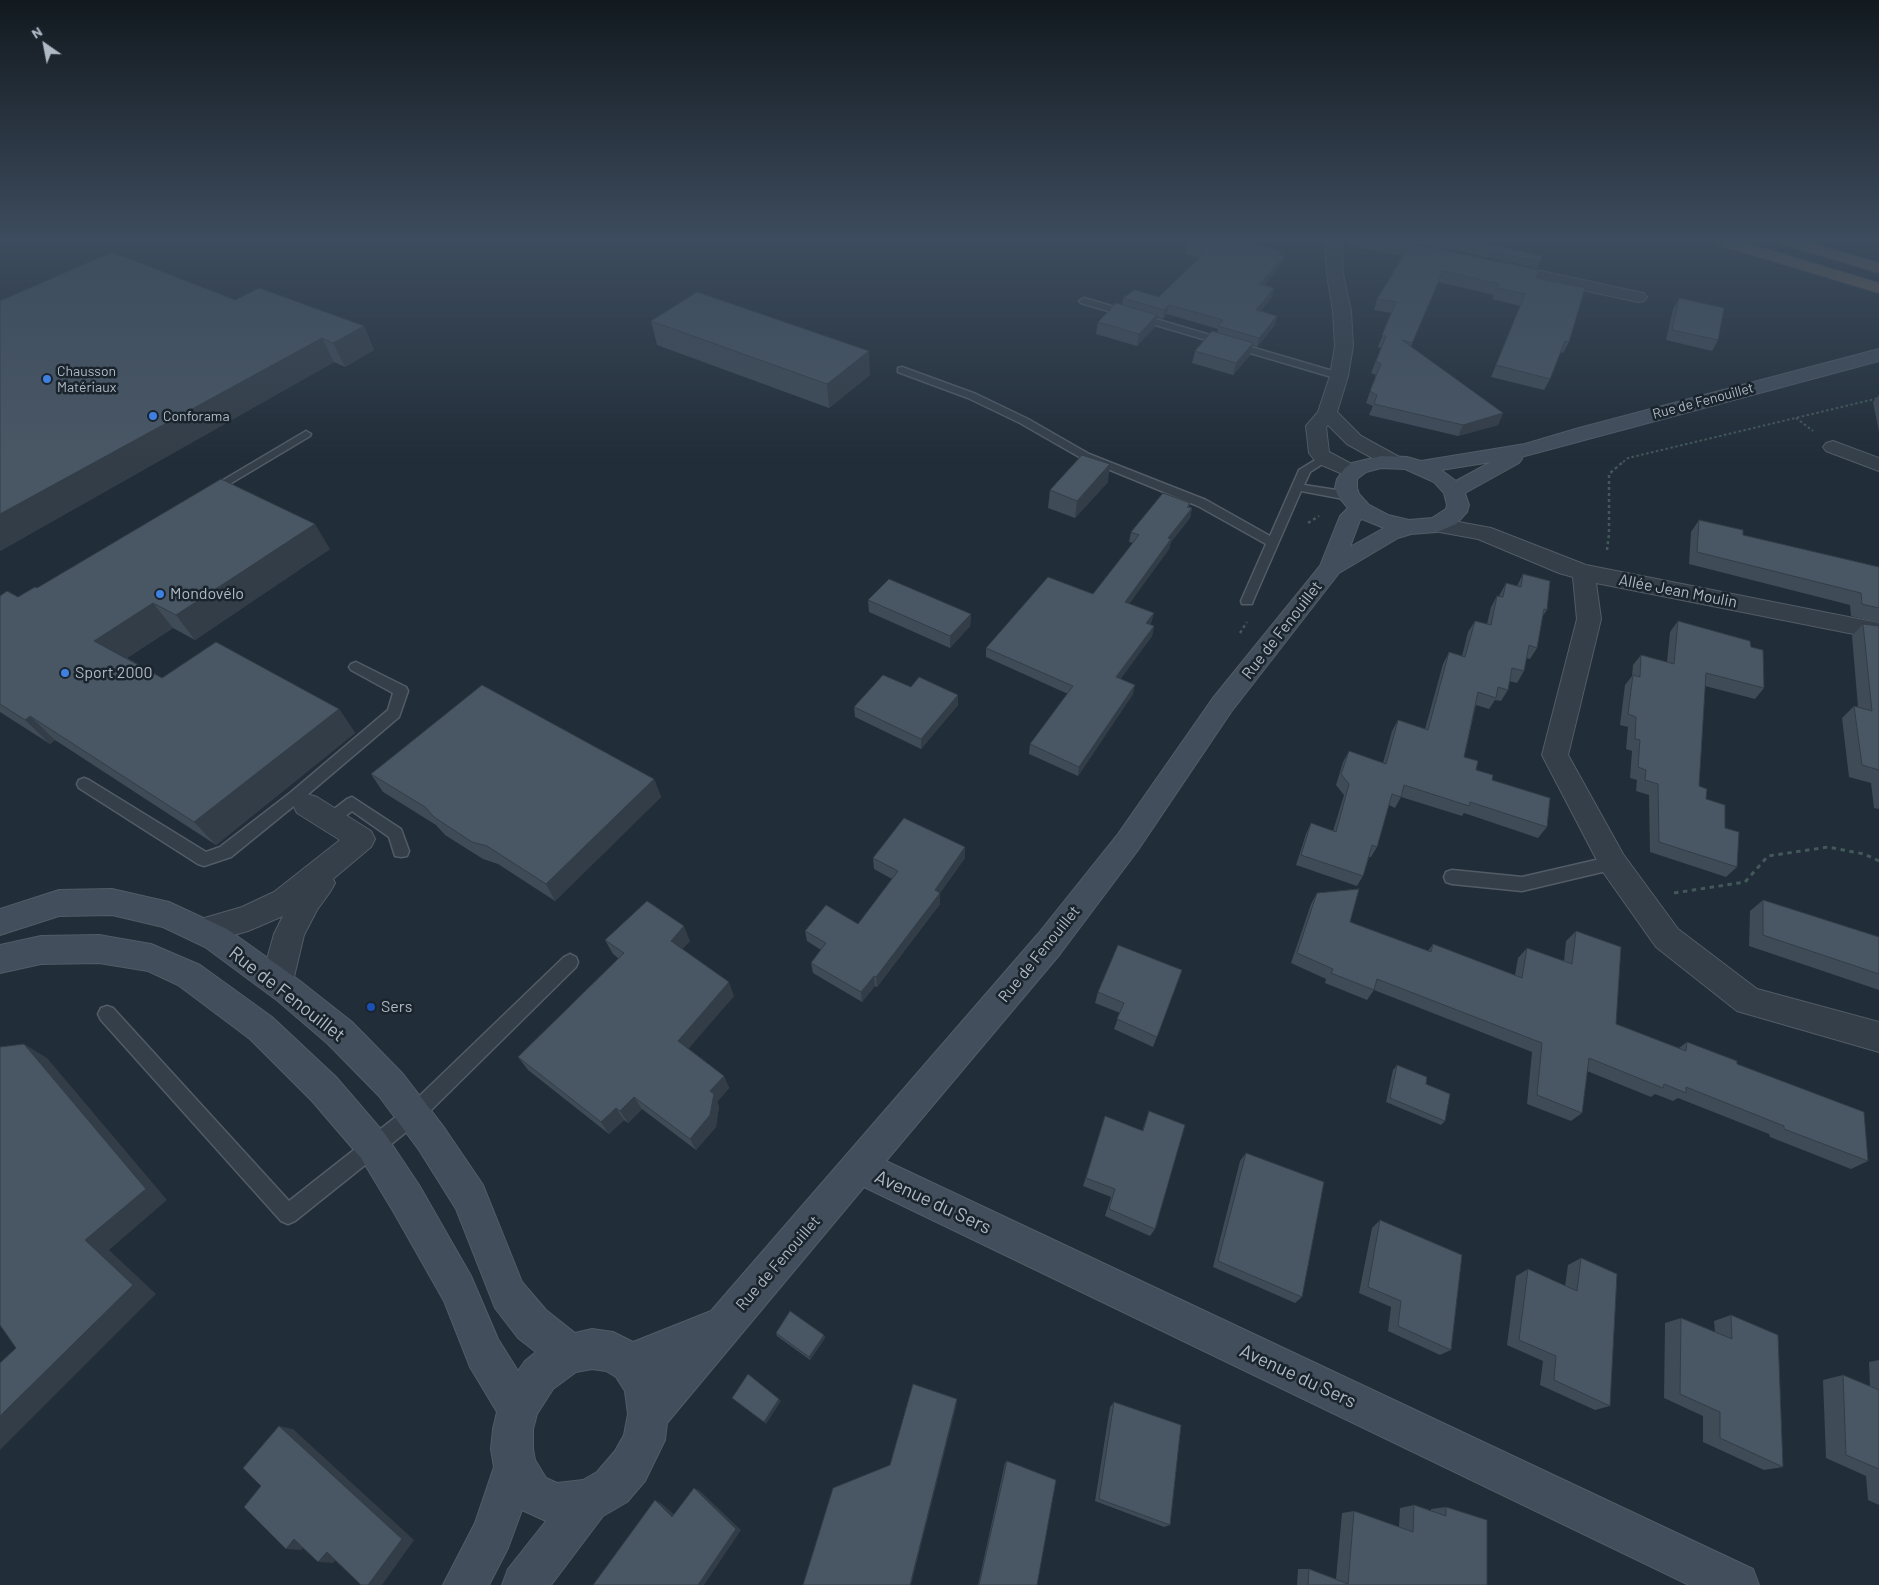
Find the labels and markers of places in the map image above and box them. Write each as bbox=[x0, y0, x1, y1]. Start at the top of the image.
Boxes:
place label: Chausson Matériaux bbox=[57, 363, 116, 396]
marker: Chausson Matériaux bbox=[41, 373, 53, 385]
place label: Conforama bbox=[163, 408, 230, 424]
marker: Conforama bbox=[147, 410, 159, 422]
place label: Mondovélo bbox=[170, 584, 244, 604]
marker: Mondovélo bbox=[154, 588, 166, 600]
place label: Sport 2000 bbox=[75, 663, 153, 683]
marker: Sport 2000 bbox=[59, 667, 71, 679]
place label: Sers bbox=[381, 997, 412, 1017]
marker: Sers bbox=[365, 1001, 377, 1013]

